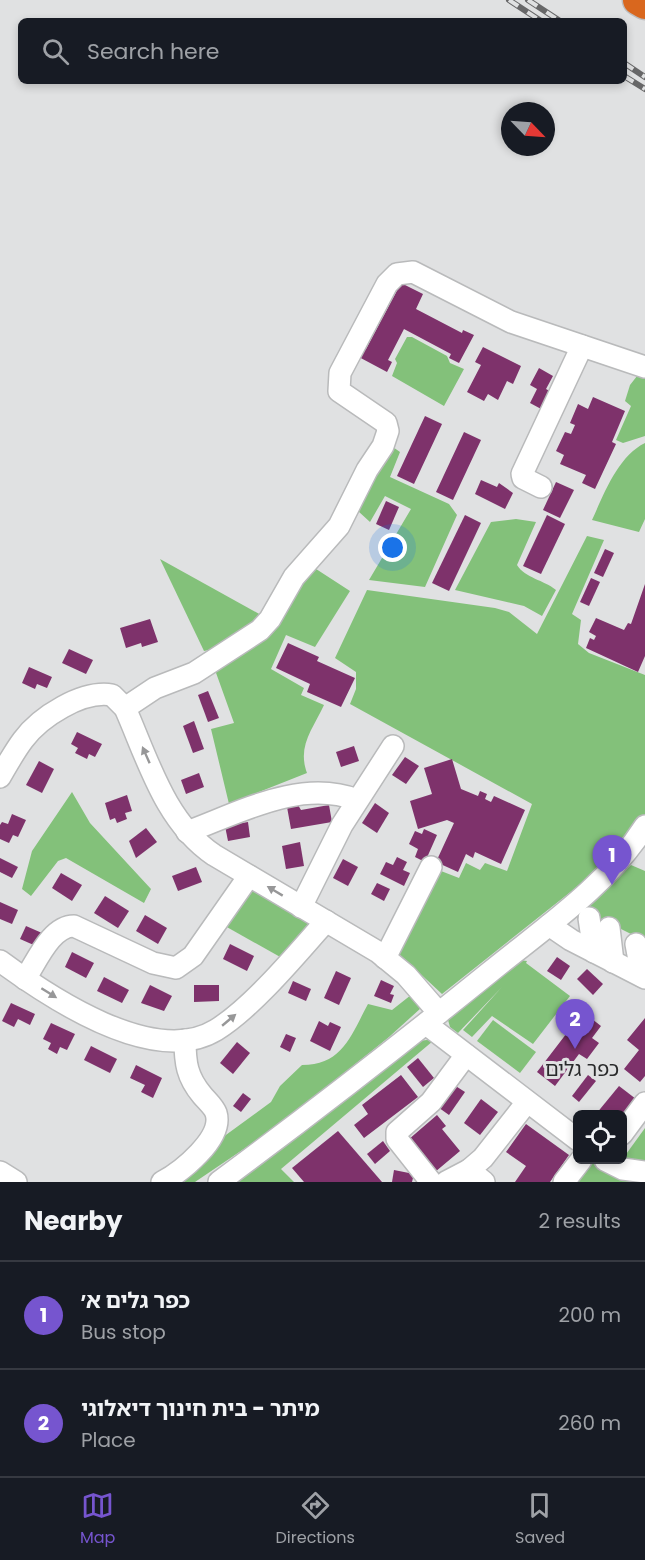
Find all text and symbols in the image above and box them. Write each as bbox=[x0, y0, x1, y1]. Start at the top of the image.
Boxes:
search box bbox=[18, 18, 627, 84]
icon: search bbox=[39, 35, 72, 68]
text: Search here bbox=[87, 36, 220, 67]
north arrow bbox=[501, 102, 555, 156]
your location bbox=[378, 533, 407, 562]
one-way arrow bbox=[141, 745, 151, 763]
pin: 1 bbox=[592, 836, 632, 885]
one-way arrow bbox=[267, 886, 283, 897]
one-way arrow bbox=[41, 988, 57, 999]
pin: 2 bbox=[556, 1000, 594, 1049]
one-way arrow bbox=[221, 1014, 236, 1027]
district label: כפר גלים bbox=[545, 1055, 619, 1083]
map controls bbox=[573, 1110, 627, 1164]
button: locate bbox=[573, 1110, 627, 1164]
text: Nearby bbox=[24, 1203, 122, 1239]
text: 2 results bbox=[538, 1207, 621, 1235]
text: כפר גלים א׳ bbox=[81, 1285, 190, 1316]
text: 1 bbox=[40, 1301, 47, 1329]
text: 200 m bbox=[558, 1301, 621, 1329]
text: Bus stop bbox=[81, 1318, 166, 1346]
text: מיתר - בית חינוך דיאלוגי bbox=[81, 1393, 320, 1424]
text: 2 bbox=[38, 1409, 49, 1437]
text: 260 m bbox=[558, 1409, 621, 1437]
text: Place bbox=[81, 1426, 136, 1454]
tab: Map bbox=[80, 1489, 115, 1550]
tab: Directions bbox=[276, 1489, 355, 1550]
tab: Saved bbox=[515, 1489, 565, 1550]

